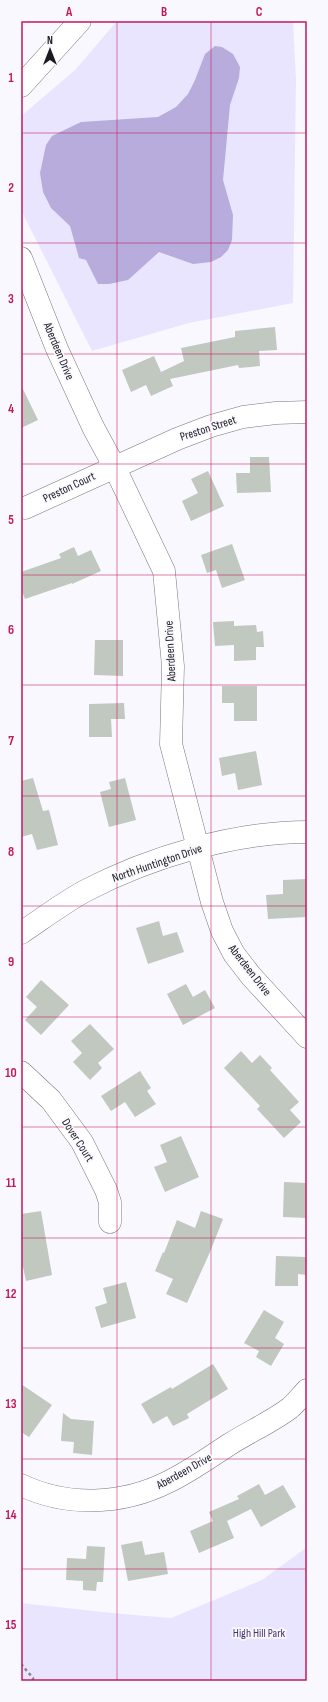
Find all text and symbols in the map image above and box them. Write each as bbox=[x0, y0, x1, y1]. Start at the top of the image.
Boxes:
text: A bbox=[65, 4, 73, 20]
text: B bbox=[161, 4, 167, 20]
text: C bbox=[256, 4, 263, 20]
north arrow bbox=[30, 30, 70, 70]
text: N bbox=[47, 34, 53, 47]
text: 1 bbox=[8, 70, 14, 86]
text: 2 bbox=[8, 180, 14, 196]
text: 3 bbox=[8, 291, 14, 307]
street label: Aberdeen Drive bbox=[39, 319, 77, 382]
text: 4 bbox=[8, 401, 14, 417]
street label: Preston Street bbox=[178, 412, 239, 445]
street label: Preston Court bbox=[41, 469, 98, 506]
text: 5 bbox=[8, 512, 14, 528]
street label: Aberdeen Drive bbox=[161, 620, 180, 683]
text: 6 bbox=[8, 622, 14, 638]
text: 7 bbox=[8, 733, 14, 749]
street label: North Huntington Drive bbox=[110, 841, 204, 886]
text: 8 bbox=[8, 844, 14, 860]
street label: Aberdeen Drive bbox=[224, 941, 274, 999]
text: 9 bbox=[8, 954, 14, 970]
text: 10 bbox=[5, 1065, 17, 1081]
street label: Dover Court bbox=[58, 1116, 97, 1165]
text: 11 bbox=[6, 1175, 16, 1191]
text: 12 bbox=[6, 1286, 17, 1302]
text: 13 bbox=[6, 1396, 17, 1412]
street label: Aberdeen Drive bbox=[153, 1450, 215, 1493]
text: 14 bbox=[5, 1507, 17, 1523]
text: 15 bbox=[6, 1617, 17, 1633]
park label: High Hill Park bbox=[233, 1626, 286, 1641]

